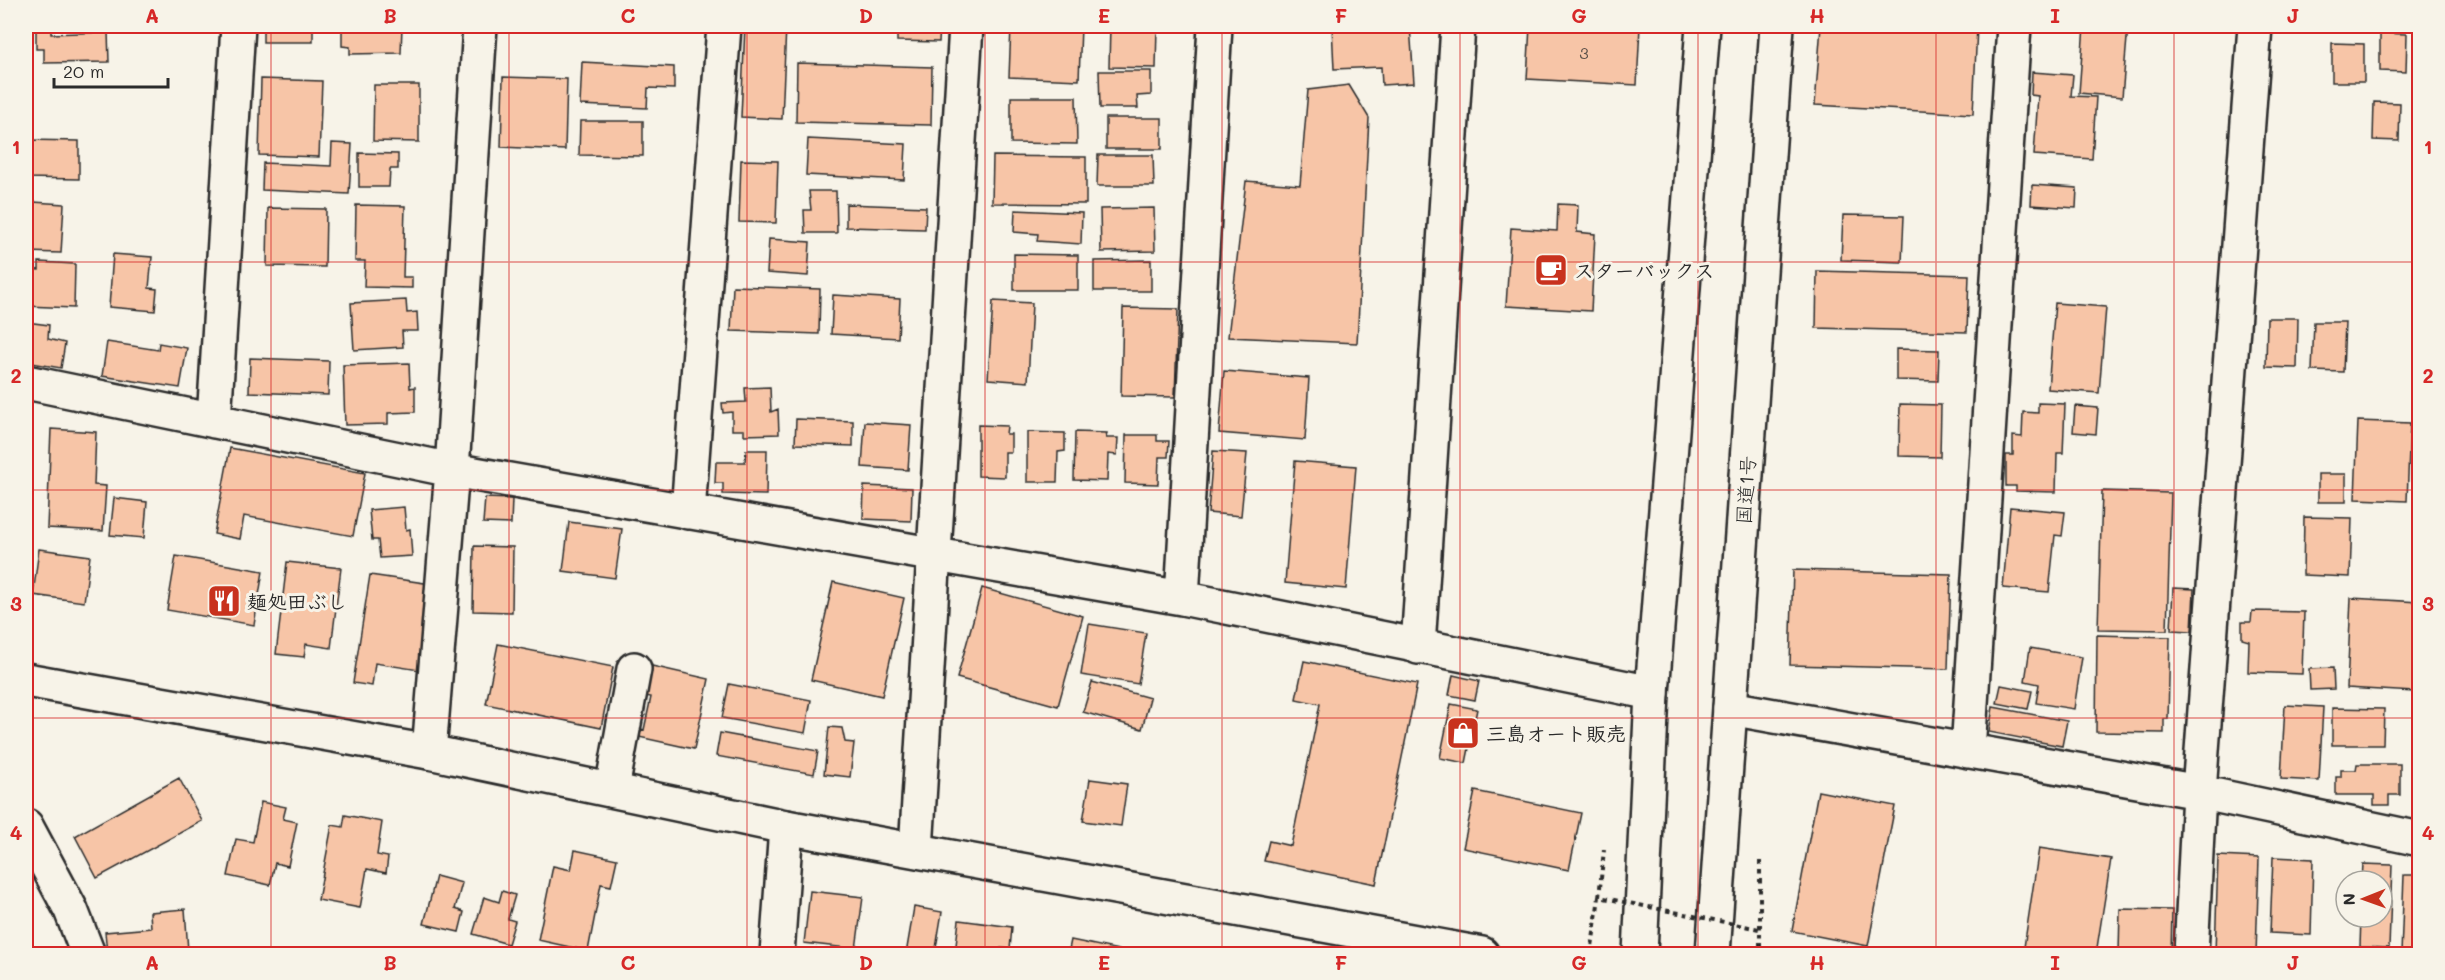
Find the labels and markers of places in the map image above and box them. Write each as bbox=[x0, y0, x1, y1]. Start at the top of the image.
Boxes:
cafe icon: スターバックス bbox=[1533, 252, 1569, 288]
place label: スターバックス bbox=[1574, 257, 1714, 283]
restaurant icon: 麺処田ぶし bbox=[206, 583, 242, 619]
place label: 麺処田ぶし bbox=[247, 588, 347, 614]
shop icon: 三島オート販売 bbox=[1445, 715, 1481, 751]
place label: 三島オート販売 bbox=[1486, 720, 1626, 746]

